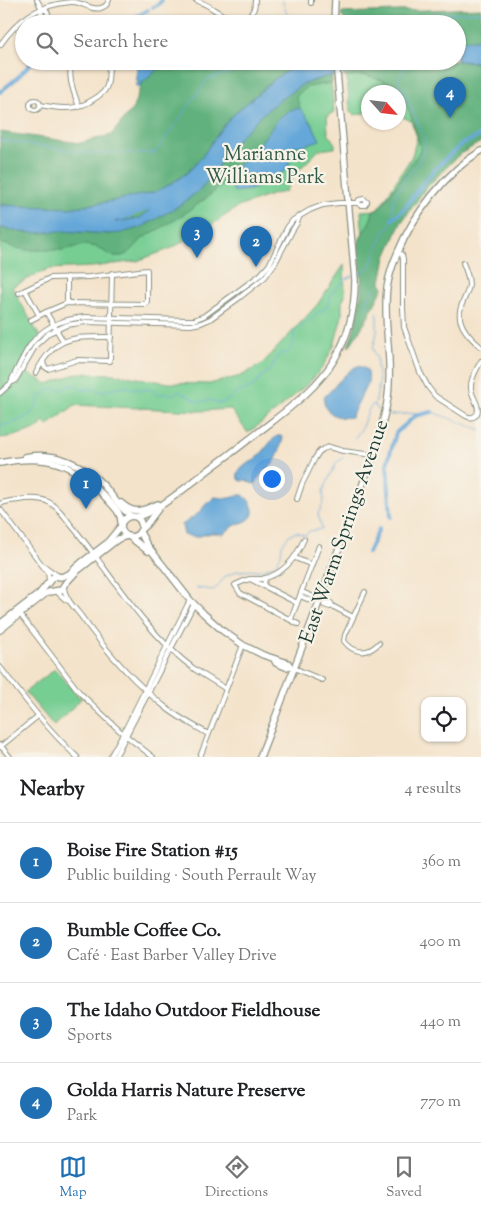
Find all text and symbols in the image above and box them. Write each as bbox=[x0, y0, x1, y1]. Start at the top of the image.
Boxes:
search box bbox=[15, 15, 466, 70]
icon: search bbox=[33, 29, 61, 57]
text: Search here bbox=[73, 29, 168, 56]
pin: 4 bbox=[434, 77, 466, 118]
north arrow bbox=[361, 85, 406, 130]
park label: Marianne Williams Park bbox=[205, 141, 325, 193]
pin: 3 bbox=[181, 217, 213, 258]
pin: 2 bbox=[240, 226, 272, 267]
street label: East Warm Springs Avenue bbox=[293, 416, 397, 648]
your location bbox=[259, 466, 285, 492]
pin: 1 bbox=[70, 468, 102, 509]
map controls bbox=[421, 697, 466, 742]
button: locate bbox=[421, 697, 466, 742]
text: Nearby bbox=[20, 775, 85, 805]
text: 4 results bbox=[405, 778, 461, 801]
text: Boise Fire Station #15 bbox=[67, 838, 238, 865]
text: 1 bbox=[33, 851, 39, 874]
text: 360 m bbox=[422, 851, 461, 874]
text: Public building · South Perrault Way bbox=[67, 865, 317, 888]
text: Bumble Coffee Co. bbox=[67, 918, 221, 945]
text: 2 bbox=[32, 931, 40, 954]
text: 400 m bbox=[420, 931, 461, 954]
text: Café · East Barber Valley Drive bbox=[67, 945, 277, 968]
text: The Idaho Outdoor Fieldhouse bbox=[67, 998, 320, 1025]
text: 3 bbox=[33, 1011, 39, 1034]
text: 440 m bbox=[420, 1011, 461, 1034]
text: Sports bbox=[67, 1025, 112, 1048]
text: Golda Harris Nature Preserve bbox=[67, 1078, 305, 1105]
text: 4 bbox=[32, 1091, 40, 1114]
text: 770 m bbox=[420, 1091, 461, 1114]
text: Park bbox=[67, 1105, 98, 1128]
tab: Map bbox=[59, 1153, 87, 1203]
tab: Directions bbox=[205, 1153, 268, 1203]
tab: Saved bbox=[386, 1153, 422, 1203]

